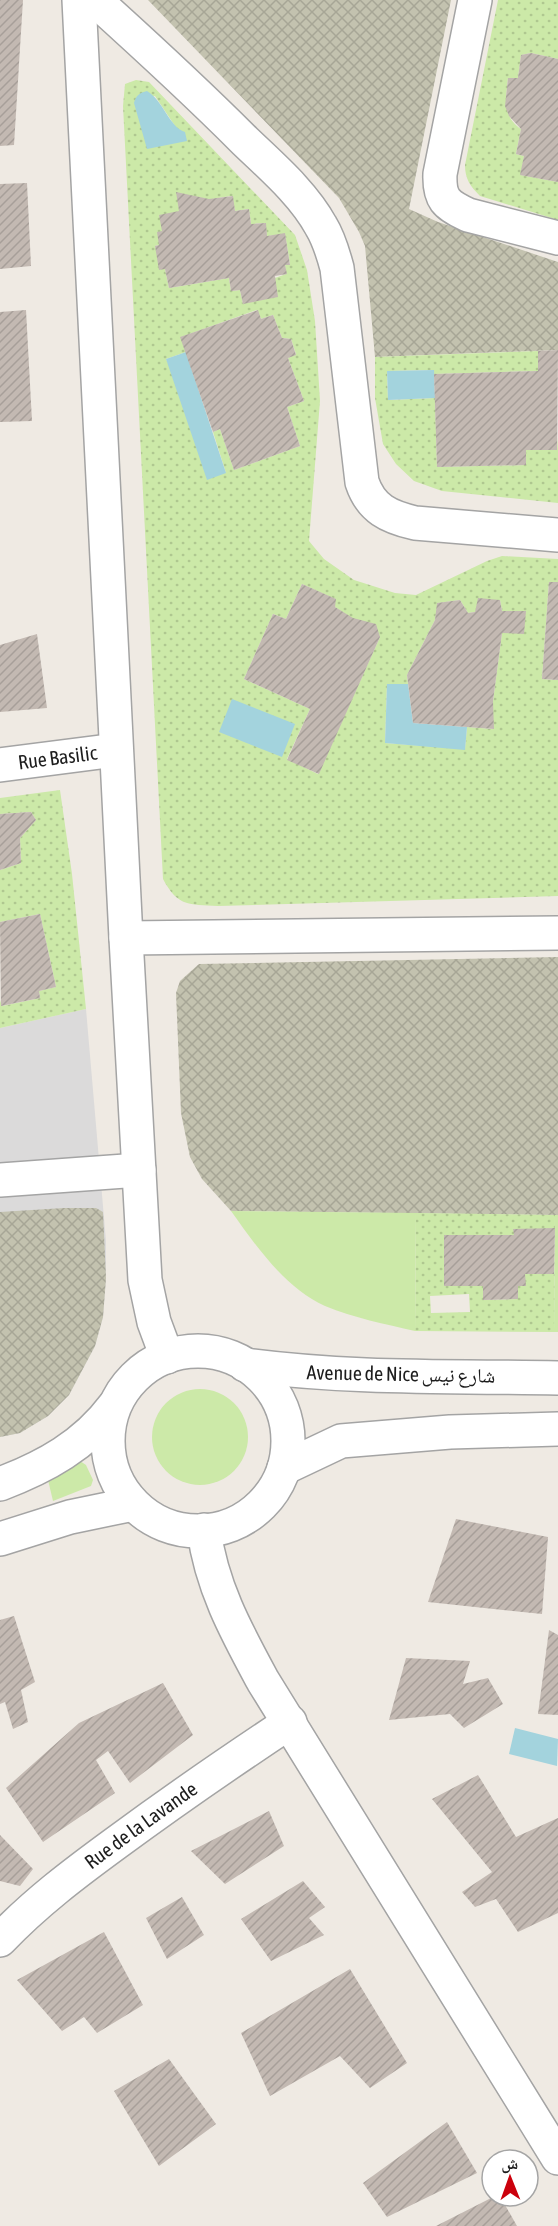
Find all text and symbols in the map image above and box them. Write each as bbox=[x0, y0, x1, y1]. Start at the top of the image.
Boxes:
street label: Rue Basilic bbox=[17, 740, 99, 774]
street label: Avenue de Nice شارع نيس bbox=[306, 1360, 496, 1389]
street label: Rue de la Lavande bbox=[80, 1777, 201, 1873]
north arrow bbox=[480, 2148, 540, 2208]
text: ش bbox=[501, 2154, 518, 2173]

